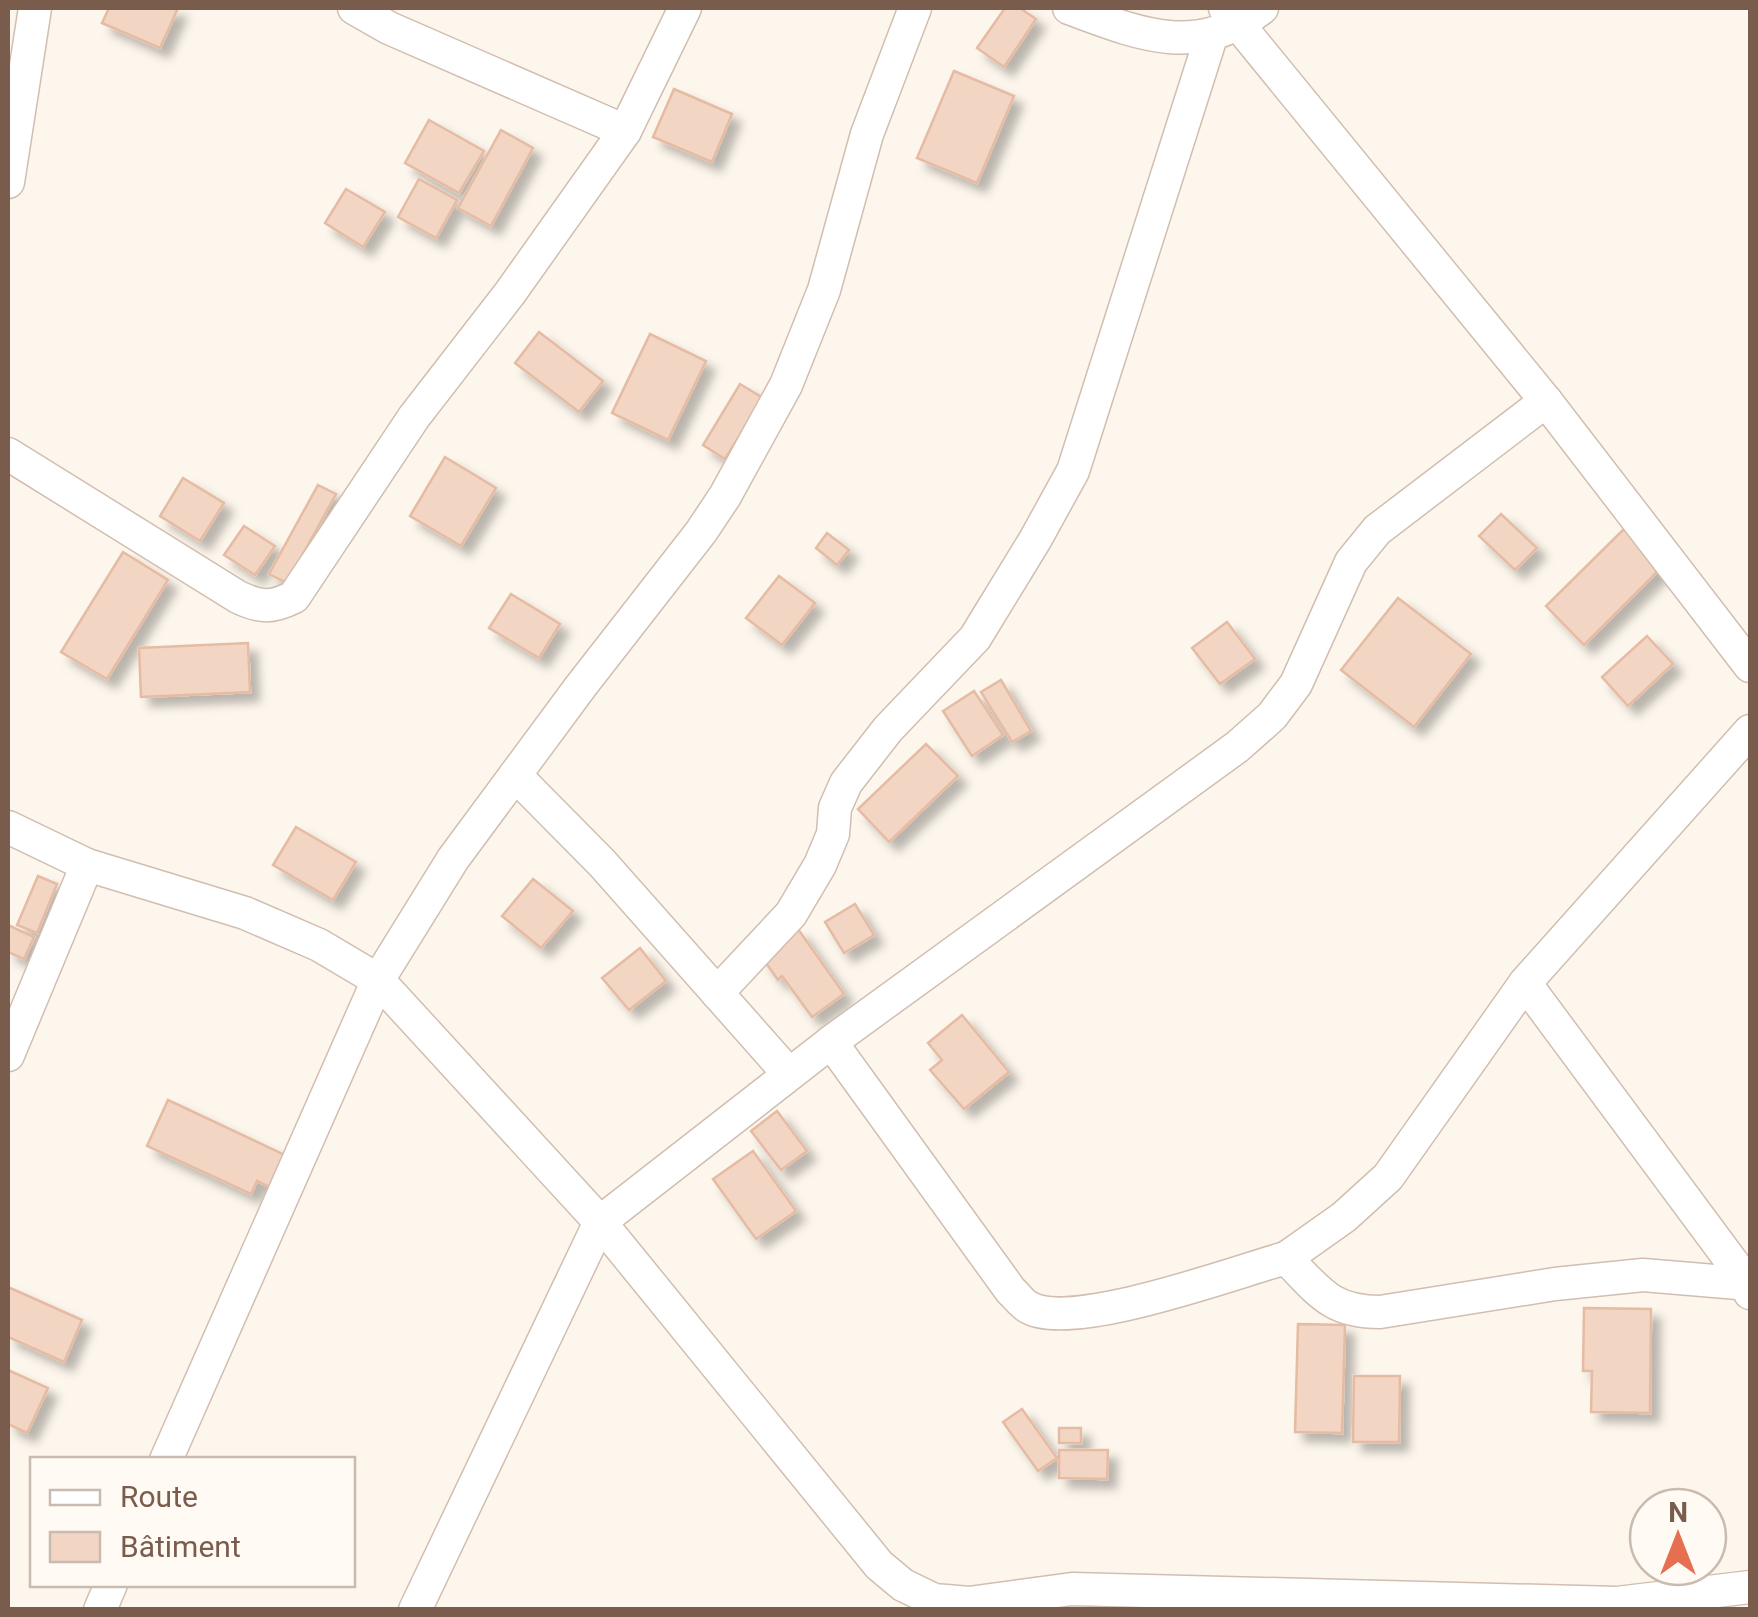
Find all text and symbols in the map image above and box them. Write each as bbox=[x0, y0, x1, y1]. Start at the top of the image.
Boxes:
legend bbox=[30, 1457, 355, 1587]
text: Route bbox=[120, 1479, 198, 1514]
north arrow bbox=[1628, 1487, 1728, 1587]
text: N bbox=[1668, 1496, 1688, 1529]
text: Bâtiment bbox=[120, 1529, 241, 1564]

